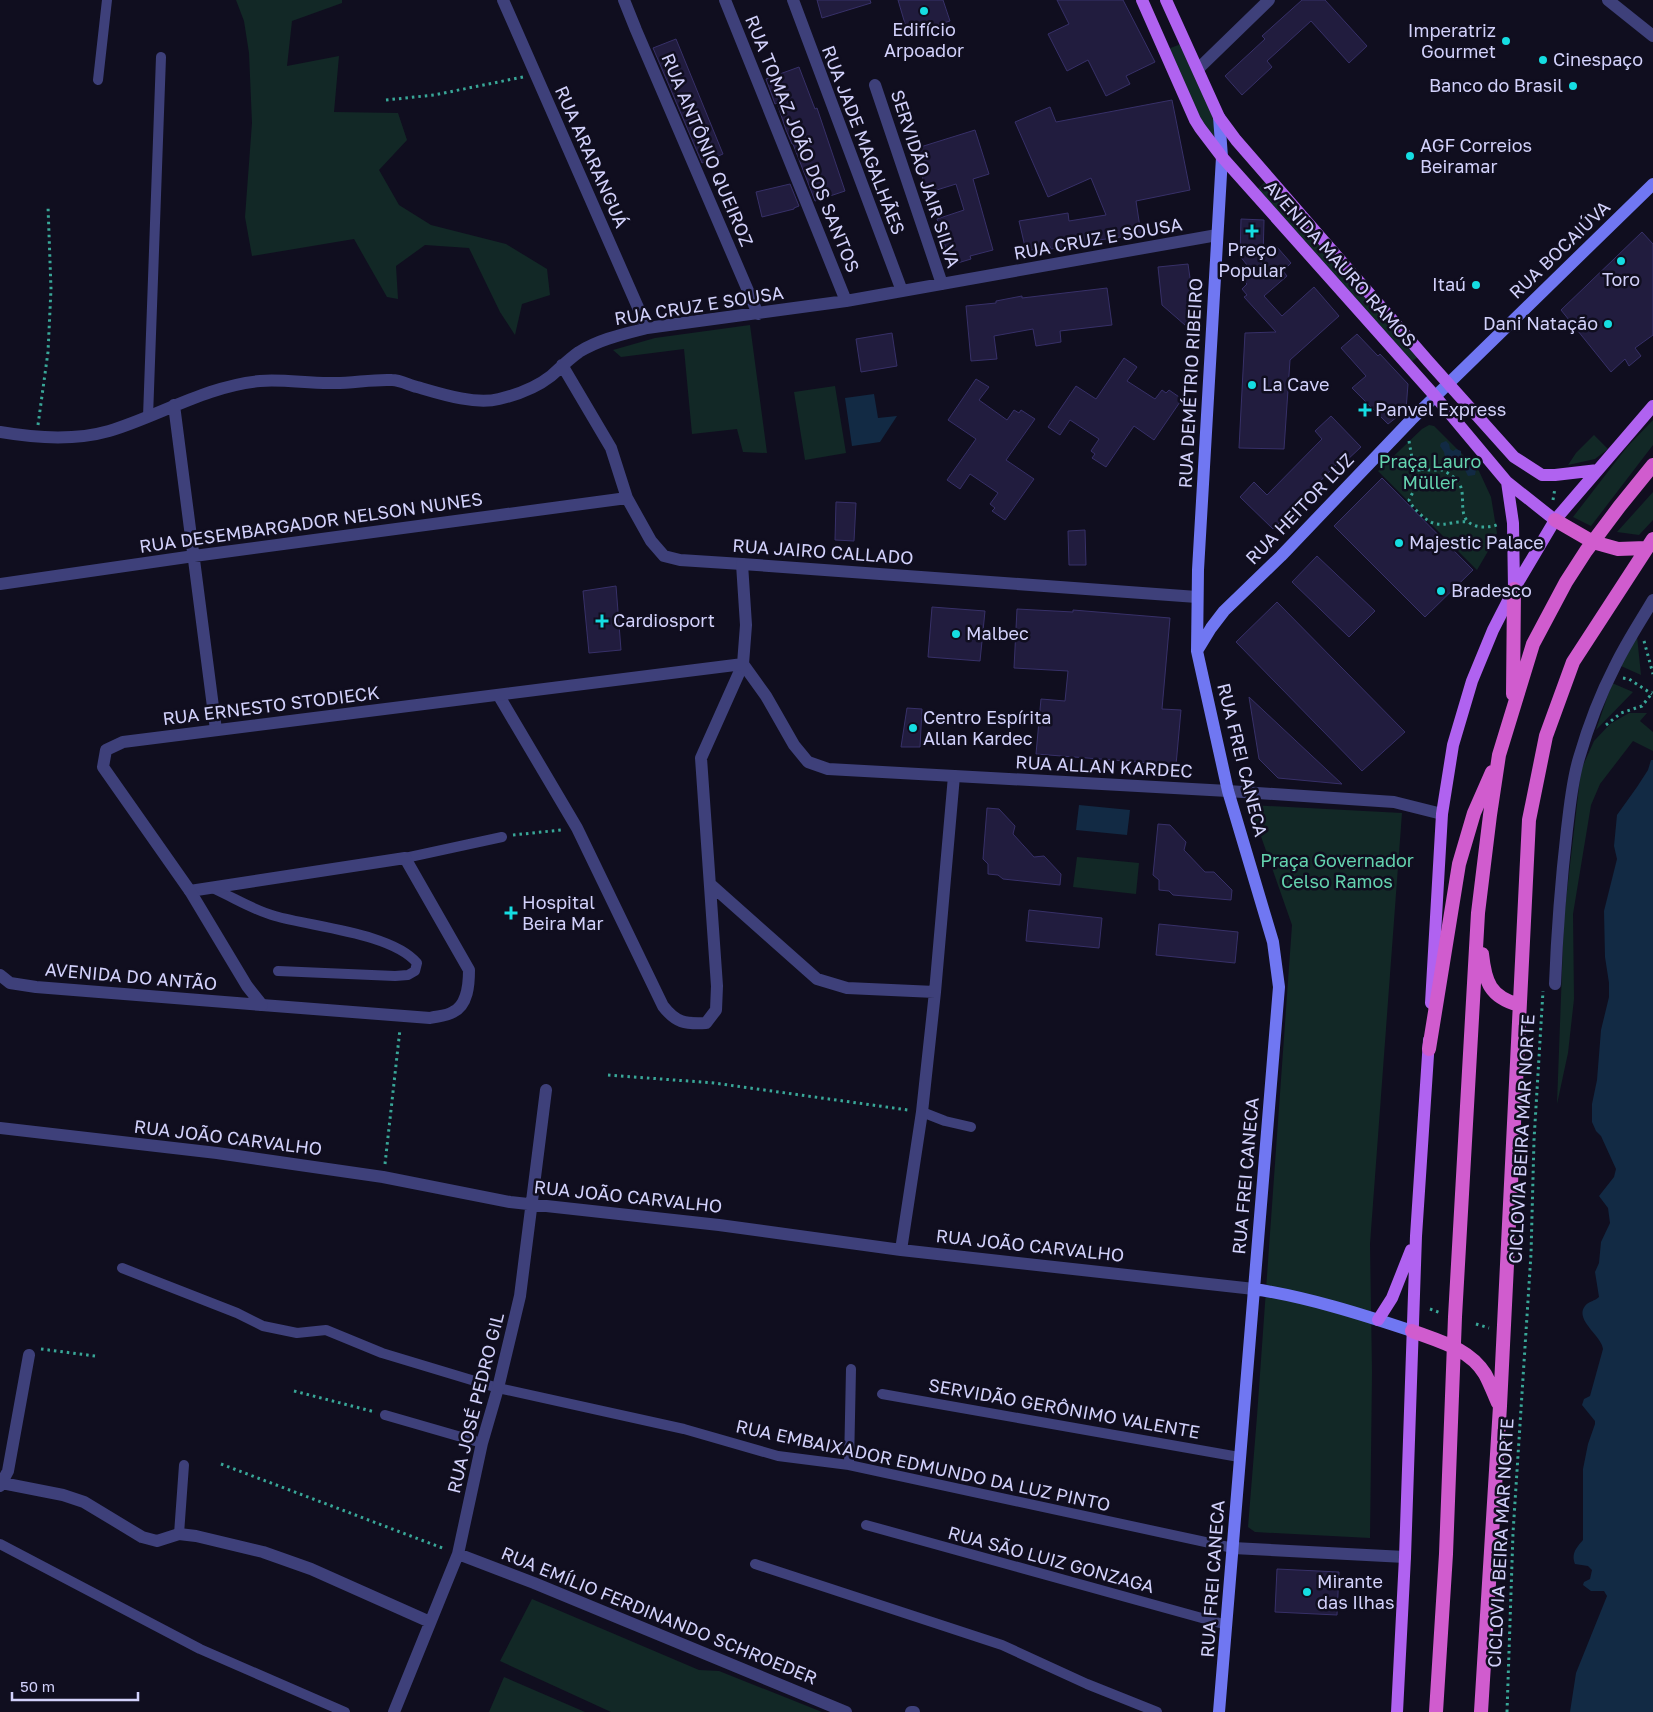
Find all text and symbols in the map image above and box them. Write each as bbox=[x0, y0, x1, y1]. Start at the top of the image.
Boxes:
marker: Edifício Arpoador bbox=[918, 5, 930, 17]
street label: RUA TOMAZ JOÃO DOS SANTOS bbox=[741, 12, 865, 275]
place label: Edifício Arpoador bbox=[884, 18, 964, 61]
place label: Imperatriz Gourmet bbox=[1408, 19, 1496, 62]
marker: Imperatriz Gourmet bbox=[1500, 35, 1512, 47]
street label: RUA JADE MAGALHÃES bbox=[818, 42, 910, 237]
place label: Cinespaço bbox=[1553, 48, 1643, 70]
street label: RUA ANTÔNIO QUEIROZ bbox=[657, 50, 759, 249]
marker: Cinespaço bbox=[1537, 54, 1549, 66]
place label: Banco do Brasil bbox=[1429, 74, 1563, 96]
marker: Banco do Brasil bbox=[1567, 80, 1579, 92]
street label: RUA ARARANGUÁ bbox=[551, 82, 633, 231]
street label: SERVIDÃO JAIR SILVA bbox=[887, 87, 965, 270]
place label: AGF Correios Beiramar bbox=[1420, 134, 1532, 177]
marker: AGF Correios Beiramar bbox=[1404, 150, 1416, 162]
street label: AVENIDA MAURO RAMOS bbox=[1260, 176, 1421, 351]
street label: RUA BOCAIÚVA bbox=[1504, 196, 1614, 303]
street label: RUA CRUZ E SOUSA bbox=[1012, 212, 1184, 264]
marker: Preço Popular bbox=[1246, 225, 1258, 237]
place label: Preço Popular bbox=[1218, 238, 1286, 281]
marker: Toro bbox=[1615, 255, 1627, 267]
place label: Toro bbox=[1602, 268, 1640, 290]
place label: Itaú bbox=[1432, 273, 1466, 295]
street label: RUA DEMÉTRIO RIBEIRO bbox=[1174, 277, 1206, 489]
marker: Itaú bbox=[1470, 279, 1482, 291]
street label: RUA CRUZ E SOUSA bbox=[613, 281, 785, 329]
place label: Dani Natação bbox=[1483, 312, 1598, 334]
marker: Dani Natação bbox=[1602, 318, 1614, 330]
place label: La Cave bbox=[1262, 373, 1329, 395]
marker: La Cave bbox=[1246, 379, 1258, 391]
place label: Panvel Express bbox=[1375, 398, 1506, 420]
marker: Panvel Express bbox=[1359, 404, 1371, 416]
street label: RUA HEITOR LUZ bbox=[1241, 448, 1358, 568]
park label: Praça Lauro Müller bbox=[1379, 450, 1481, 493]
street label: RUA DESEMBARGADOR NELSON NUNES bbox=[138, 487, 484, 557]
place label: Majestic Palace bbox=[1409, 531, 1544, 553]
street label: RUA JAIRO CALLADO bbox=[732, 534, 914, 568]
marker: Majestic Palace bbox=[1393, 537, 1405, 549]
place label: Bradesco bbox=[1451, 579, 1532, 601]
marker: Bradesco bbox=[1435, 585, 1447, 597]
place label: Cardiosport bbox=[613, 609, 715, 631]
marker: Cardiosport bbox=[595, 614, 609, 628]
place label: Malbec bbox=[966, 622, 1029, 644]
marker: Malbec bbox=[950, 628, 962, 640]
street label: RUA ERNESTO STODIECK bbox=[161, 681, 381, 729]
street label: RUA FREI CANECA bbox=[1213, 681, 1273, 839]
place label: Centro Espírita Allan Kardec bbox=[923, 706, 1052, 749]
marker: Centro Espírita Allan Kardec bbox=[907, 722, 919, 734]
street label: RUA ALLAN KARDEC bbox=[1015, 750, 1193, 782]
park label: Praça Governador Celso Ramos bbox=[1260, 849, 1414, 892]
place label: Hospital Beira Mar bbox=[522, 891, 604, 934]
marker: Hospital Beira Mar bbox=[504, 906, 518, 920]
street label: AVENIDA DO ANTÃO bbox=[44, 958, 218, 994]
street label: CICLOVIA BEIRA MAR NORTE bbox=[1503, 1014, 1539, 1264]
street label: RUA FREI CANECA bbox=[1227, 1096, 1263, 1255]
street label: RUA JOÃO CARVALHO bbox=[133, 1115, 323, 1159]
street label: RUA JOÃO CARVALHO bbox=[533, 1175, 723, 1217]
street label: RUA JOÃO CARVALHO bbox=[935, 1224, 1125, 1266]
street label: RUA JOSÉ PEDRO GIL bbox=[442, 1310, 508, 1495]
street label: SERVIDÃO GERÔNIMO VALENTE bbox=[927, 1373, 1202, 1443]
street label: RUA EMBAIXADOR EDMUNDO DA LUZ PINTO bbox=[734, 1414, 1113, 1516]
street label: CICLOVIA BEIRA MAR NORTE bbox=[1482, 1418, 1518, 1668]
street label: RUA FREI CANECA bbox=[1196, 1499, 1228, 1658]
street label: RUA SÃO LUIZ GONZAGA bbox=[946, 1521, 1157, 1597]
street label: RUA EMÍLIO FERDINANDO SCHROEDER bbox=[498, 1541, 821, 1689]
place label: Mirante das Ilhas bbox=[1317, 1570, 1394, 1613]
marker: Mirante das Ilhas bbox=[1301, 1586, 1313, 1598]
scale bar bbox=[12, 1670, 139, 1702]
text: 50 m bbox=[20, 1677, 55, 1695]

